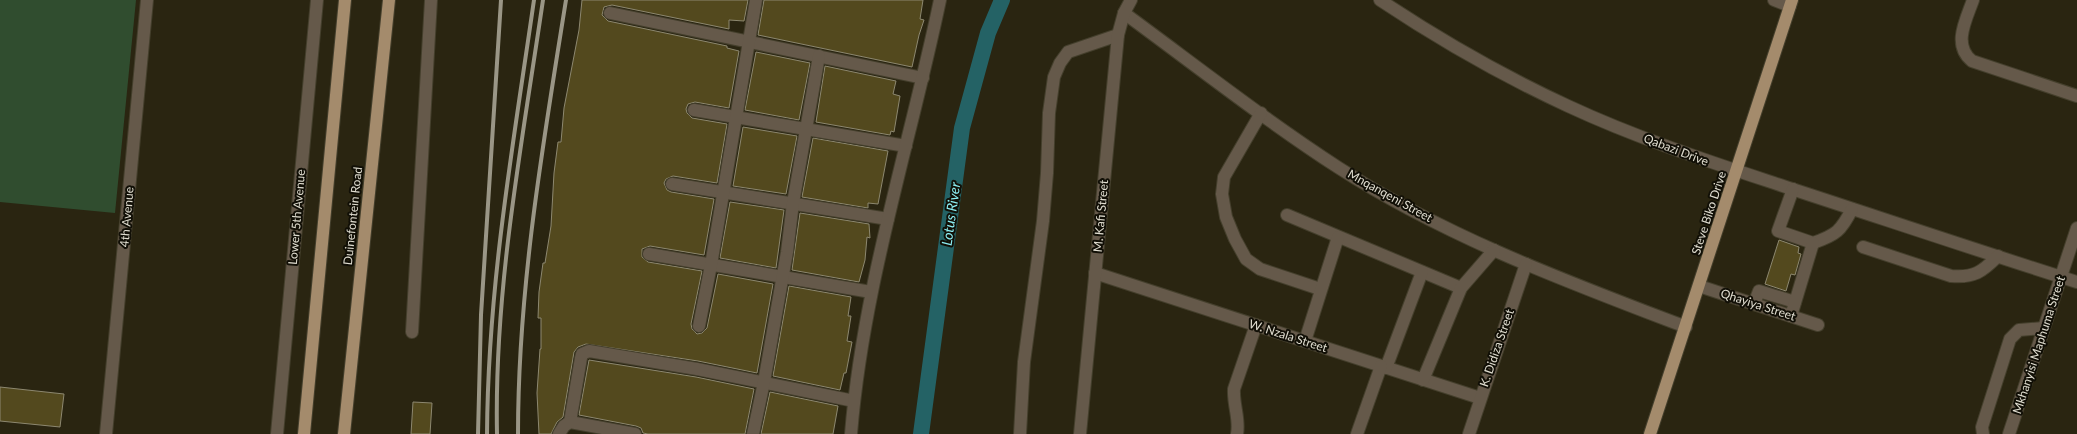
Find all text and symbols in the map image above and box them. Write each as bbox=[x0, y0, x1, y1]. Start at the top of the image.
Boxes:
street label: Qabazi Drive bbox=[1642, 130, 1711, 169]
street label: Duinefontein Road bbox=[340, 166, 365, 266]
street label: Mnqanqeni Street bbox=[1345, 166, 1436, 225]
street label: Lower 5th Avenue bbox=[285, 169, 308, 265]
street label: Steve Biko Drive bbox=[1688, 169, 1729, 256]
street label: M. Kafi Street bbox=[1090, 179, 1111, 253]
water label: Lotus River bbox=[938, 181, 963, 247]
street label: 4th Avenue bbox=[116, 186, 137, 248]
street label: Mkhanyisi Maphuma Street bbox=[2009, 273, 2068, 416]
street label: Qhayiya Street bbox=[1719, 285, 1798, 324]
street label: K. Didiza Street bbox=[1476, 306, 1517, 389]
street label: W. Nzala Street bbox=[1247, 316, 1330, 355]

